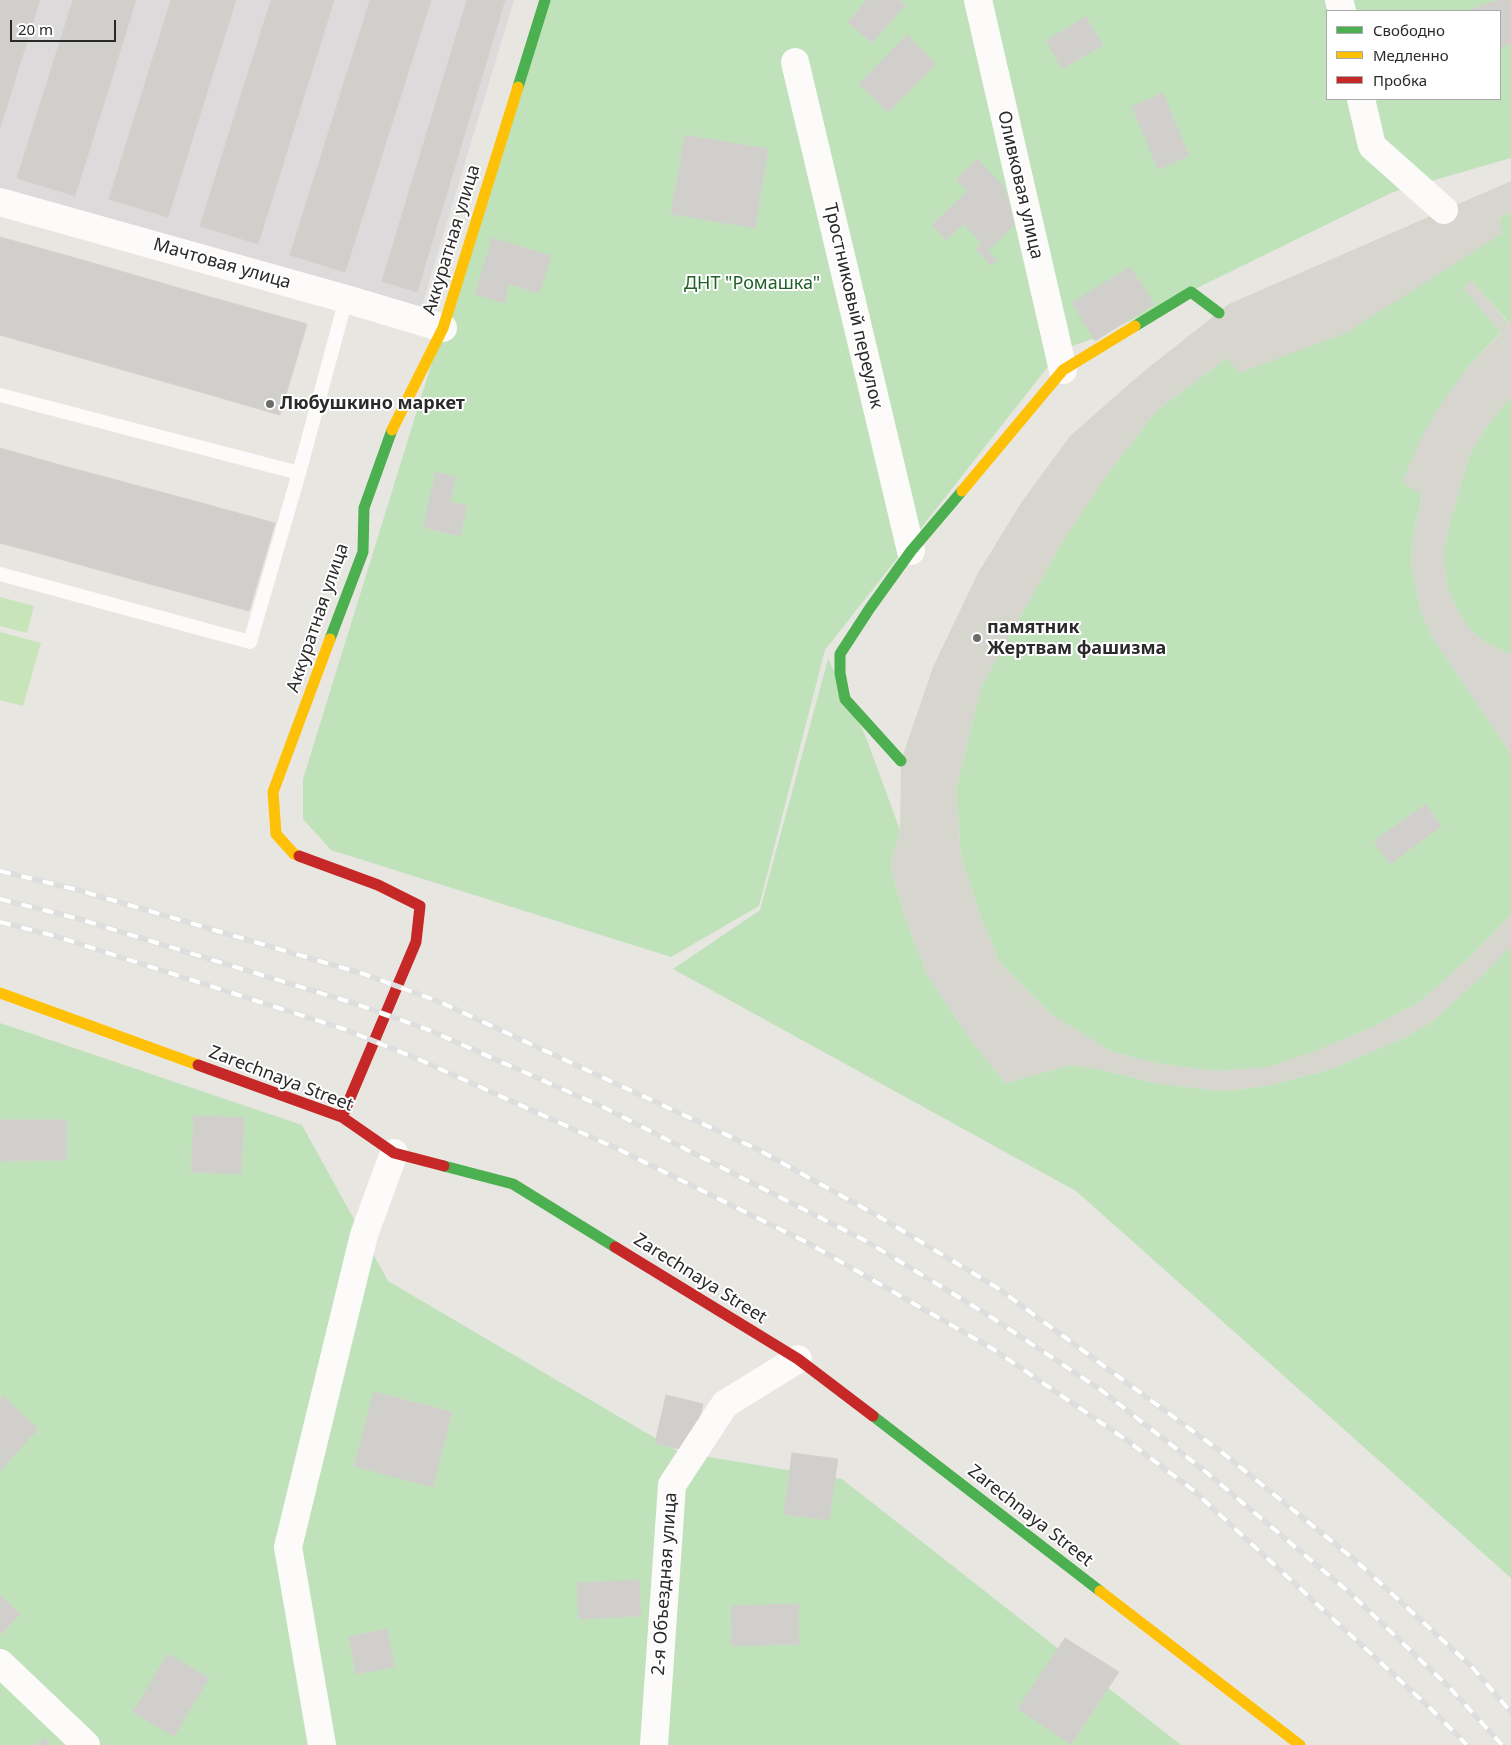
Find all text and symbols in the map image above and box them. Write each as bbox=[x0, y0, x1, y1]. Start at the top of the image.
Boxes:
scale bar bbox=[12, 10, 119, 42]
legend bbox=[1326, 10, 1501, 100]
text: 20 m bbox=[18, 19, 53, 39]
text: Свободно bbox=[1373, 20, 1445, 40]
text: Медленно bbox=[1373, 45, 1449, 65]
text: Пробка bbox=[1373, 70, 1427, 90]
street label: Оливковая улица bbox=[992, 109, 1048, 261]
street label: Аккуратная улица bbox=[419, 162, 485, 318]
street label: Тростниковый переулок bbox=[819, 201, 887, 411]
street label: Мачтовая улица bbox=[151, 234, 293, 294]
park label: ДНТ "Ромашка" bbox=[684, 273, 820, 295]
place label: Любушкино маркет bbox=[280, 393, 465, 415]
marker: Любушкино маркет bbox=[264, 398, 276, 410]
street label: Аккуратная улица bbox=[282, 541, 354, 695]
place label: памятник Жертвам фашизма bbox=[987, 617, 1166, 660]
marker: памятник Жертвам фашизма bbox=[971, 632, 983, 644]
street label: Zarechnaya Street bbox=[206, 1042, 356, 1116]
street label: Zarechnaya Street bbox=[629, 1229, 771, 1329]
street label: Zarechnaya Street bbox=[963, 1460, 1097, 1572]
street label: 2-я Объездная улица bbox=[648, 1492, 682, 1676]

